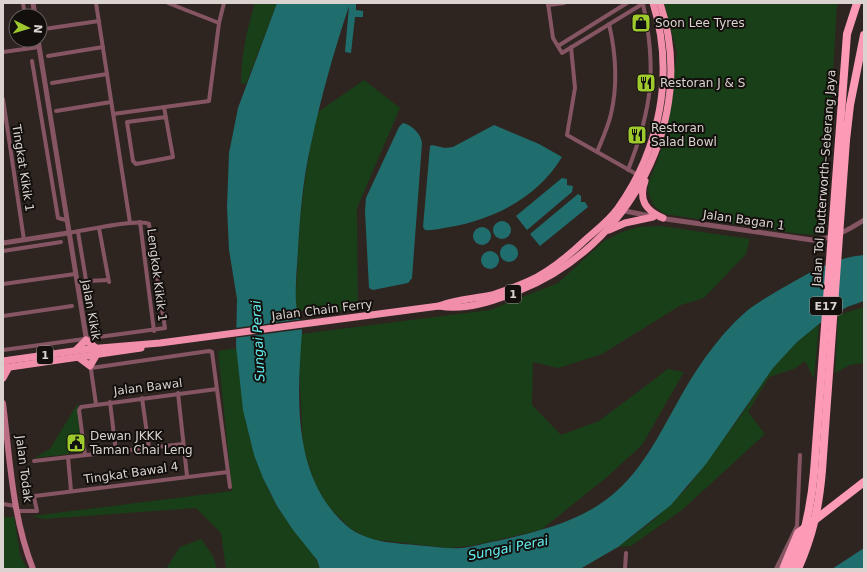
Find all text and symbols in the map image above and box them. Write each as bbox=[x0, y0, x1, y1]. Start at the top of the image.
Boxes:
north arrow bbox=[8, 8, 48, 48]
shop icon: Soon Lee Tyres bbox=[630, 12, 652, 34]
place label: Soon Lee Tyres bbox=[655, 16, 745, 30]
text: N bbox=[31, 24, 44, 34]
street label: Jalan Tol Butterworth–Seberang Jaya bbox=[809, 69, 839, 288]
restaurant icon: Restoran J & S bbox=[635, 72, 657, 94]
place label: Restoran J & S bbox=[660, 76, 745, 90]
place label: Restoran Salad Bowl bbox=[651, 121, 717, 149]
street label: Tingkat Kikik 1 bbox=[9, 122, 37, 213]
restaurant icon: Restoran Salad Bowl bbox=[626, 124, 648, 146]
street label: Jalan Bagan 1 bbox=[701, 207, 786, 233]
street label: Lengkok Kikik 1 bbox=[144, 228, 170, 322]
street label: Jalan Kikik bbox=[79, 278, 103, 342]
road number: 1 bbox=[505, 285, 521, 303]
street label: Jalan Chain Ferry bbox=[270, 297, 373, 323]
road number: E17 bbox=[810, 297, 842, 315]
water label: Sungai Perai bbox=[248, 300, 268, 382]
road number: 1 bbox=[37, 346, 53, 364]
street label: Jalan Bawal bbox=[112, 376, 183, 398]
place label: Dewan JKKK Taman Chai Leng bbox=[89, 429, 193, 457]
public building icon: Dewan JKKK Taman Chai Leng bbox=[65, 432, 87, 454]
street label: Jalan Todak bbox=[13, 434, 35, 503]
street label: Tingkat Bawal 4 bbox=[82, 459, 179, 487]
water label: Sungai Perai bbox=[467, 533, 550, 563]

